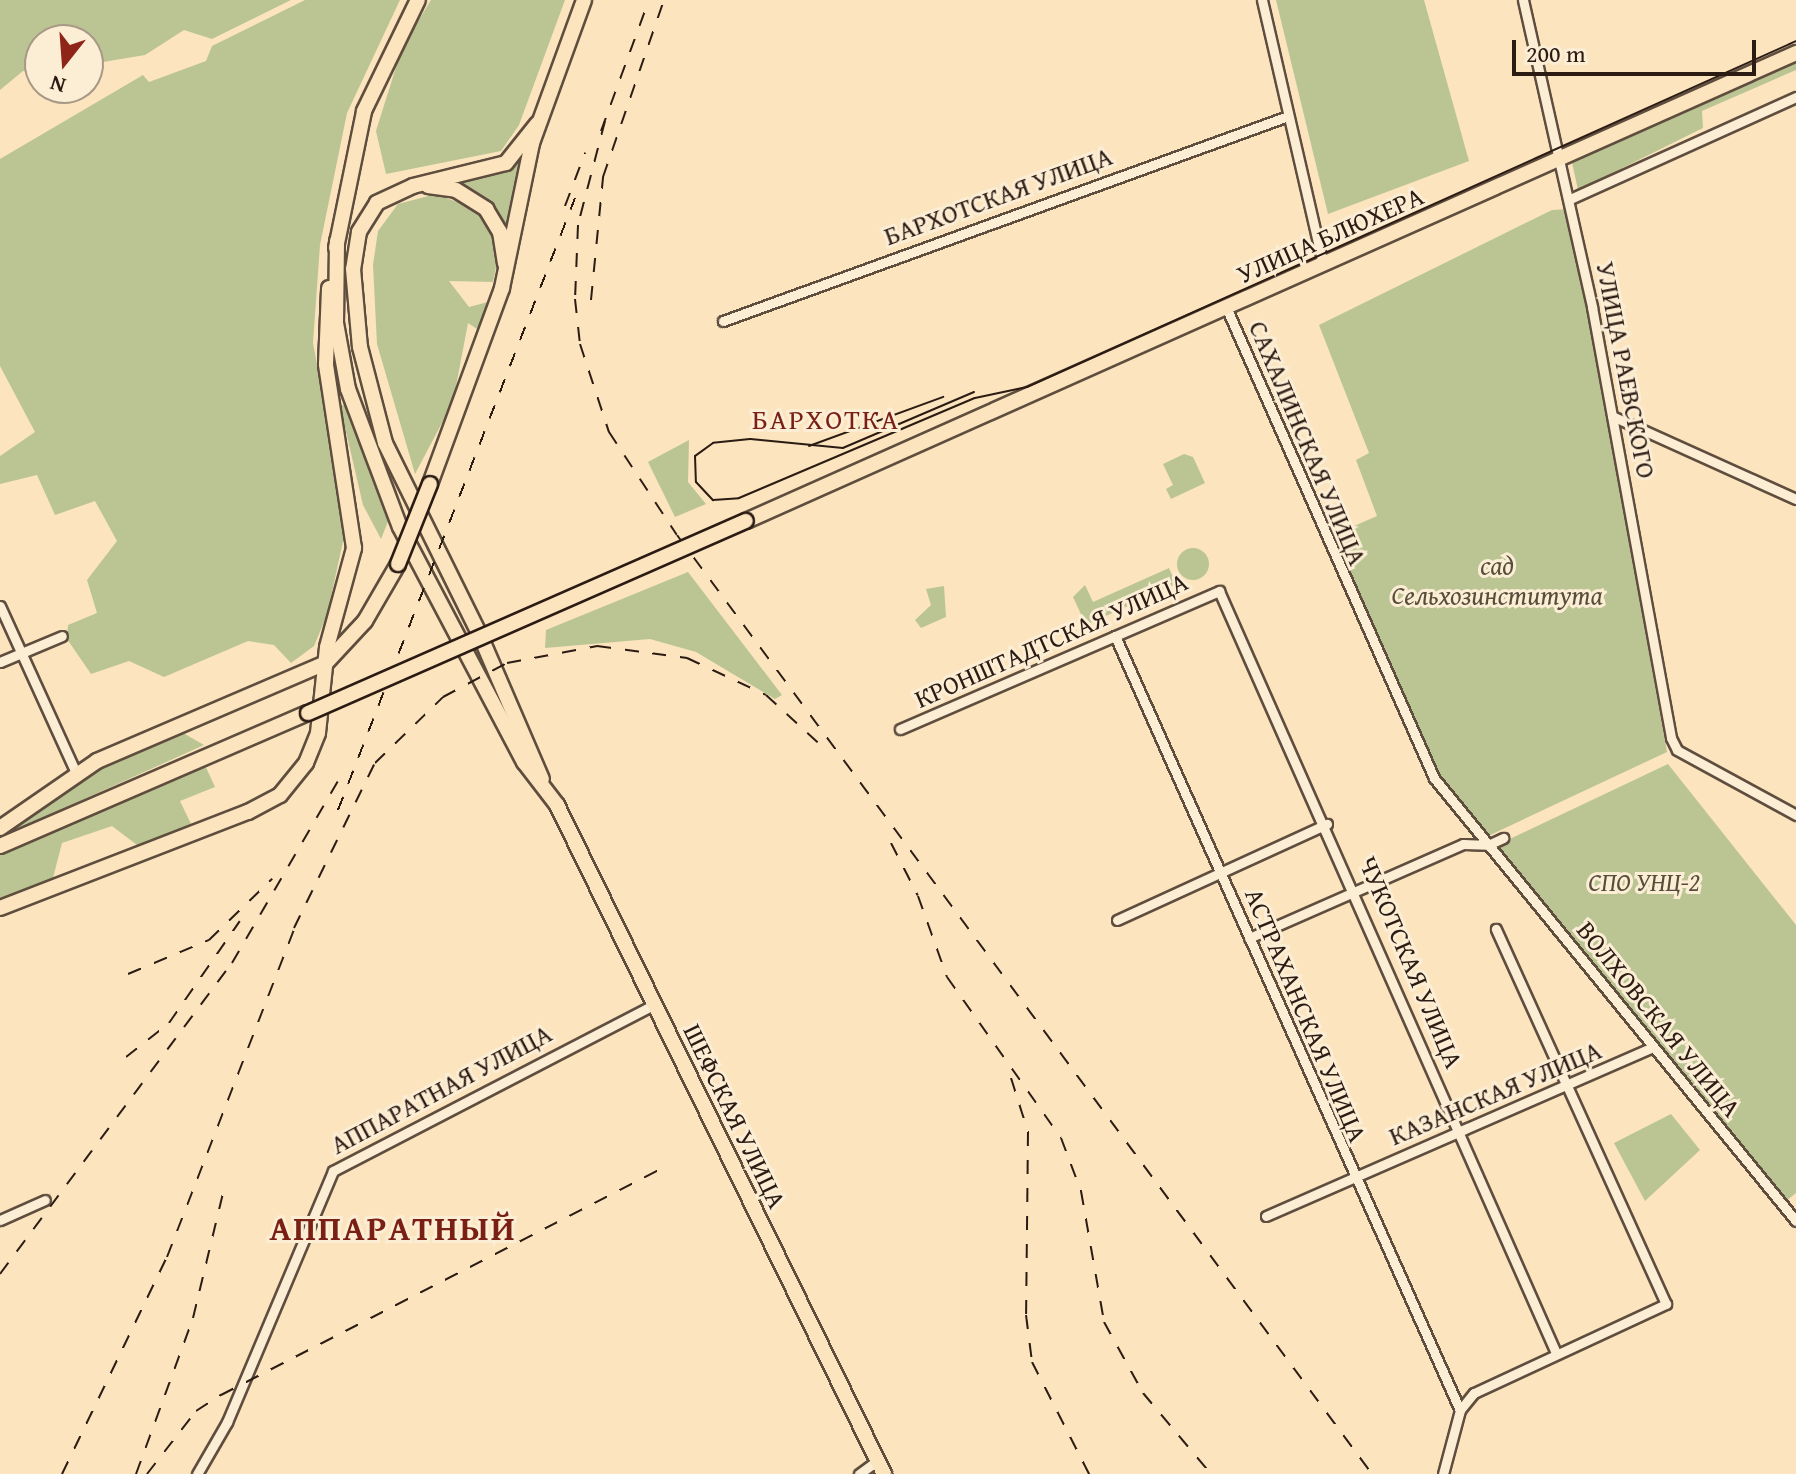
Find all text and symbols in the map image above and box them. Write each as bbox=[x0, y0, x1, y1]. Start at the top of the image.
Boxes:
north arrow bbox=[24, 24, 104, 104]
scale bar bbox=[1516, 24, 1760, 74]
text: 200 m bbox=[1526, 36, 1586, 71]
text: N bbox=[46, 68, 69, 102]
street label: БАРХОТСКАЯ УЛИЦА bbox=[880, 140, 1116, 252]
street label: УЛИЦА БЛЮХЕРА bbox=[1232, 180, 1428, 290]
street label: УЛИЦА РАЕВСКОГО bbox=[1590, 259, 1662, 481]
street label: САХАЛИНСКАЯ УЛИЦА bbox=[1242, 316, 1374, 570]
district label: БАРХОТКА bbox=[752, 402, 900, 436]
park label: сад Сельхозинститута bbox=[1391, 549, 1603, 610]
street label: КРОНШТАДТСКАЯ УЛИЦА bbox=[910, 566, 1192, 714]
street label: ЧУКОТСКАЯ УЛИЦА bbox=[1352, 851, 1470, 1073]
park label: СПО УНЦ-2 bbox=[1588, 866, 1700, 898]
street label: АСТРАХАНСКАЯ УЛИЦА bbox=[1238, 883, 1374, 1147]
street label: ВОЛХОВСКАЯ УЛИЦА bbox=[1570, 915, 1748, 1123]
street label: АППАРАТНАЯ УЛИЦА bbox=[325, 1018, 557, 1160]
street label: ШЕФСКАЯ УЛИЦА bbox=[677, 1019, 793, 1213]
street label: КАЗАНСКАЯ УЛИЦА bbox=[1384, 1034, 1606, 1152]
district label: АППАРАТНЫЙ bbox=[269, 1208, 517, 1248]

